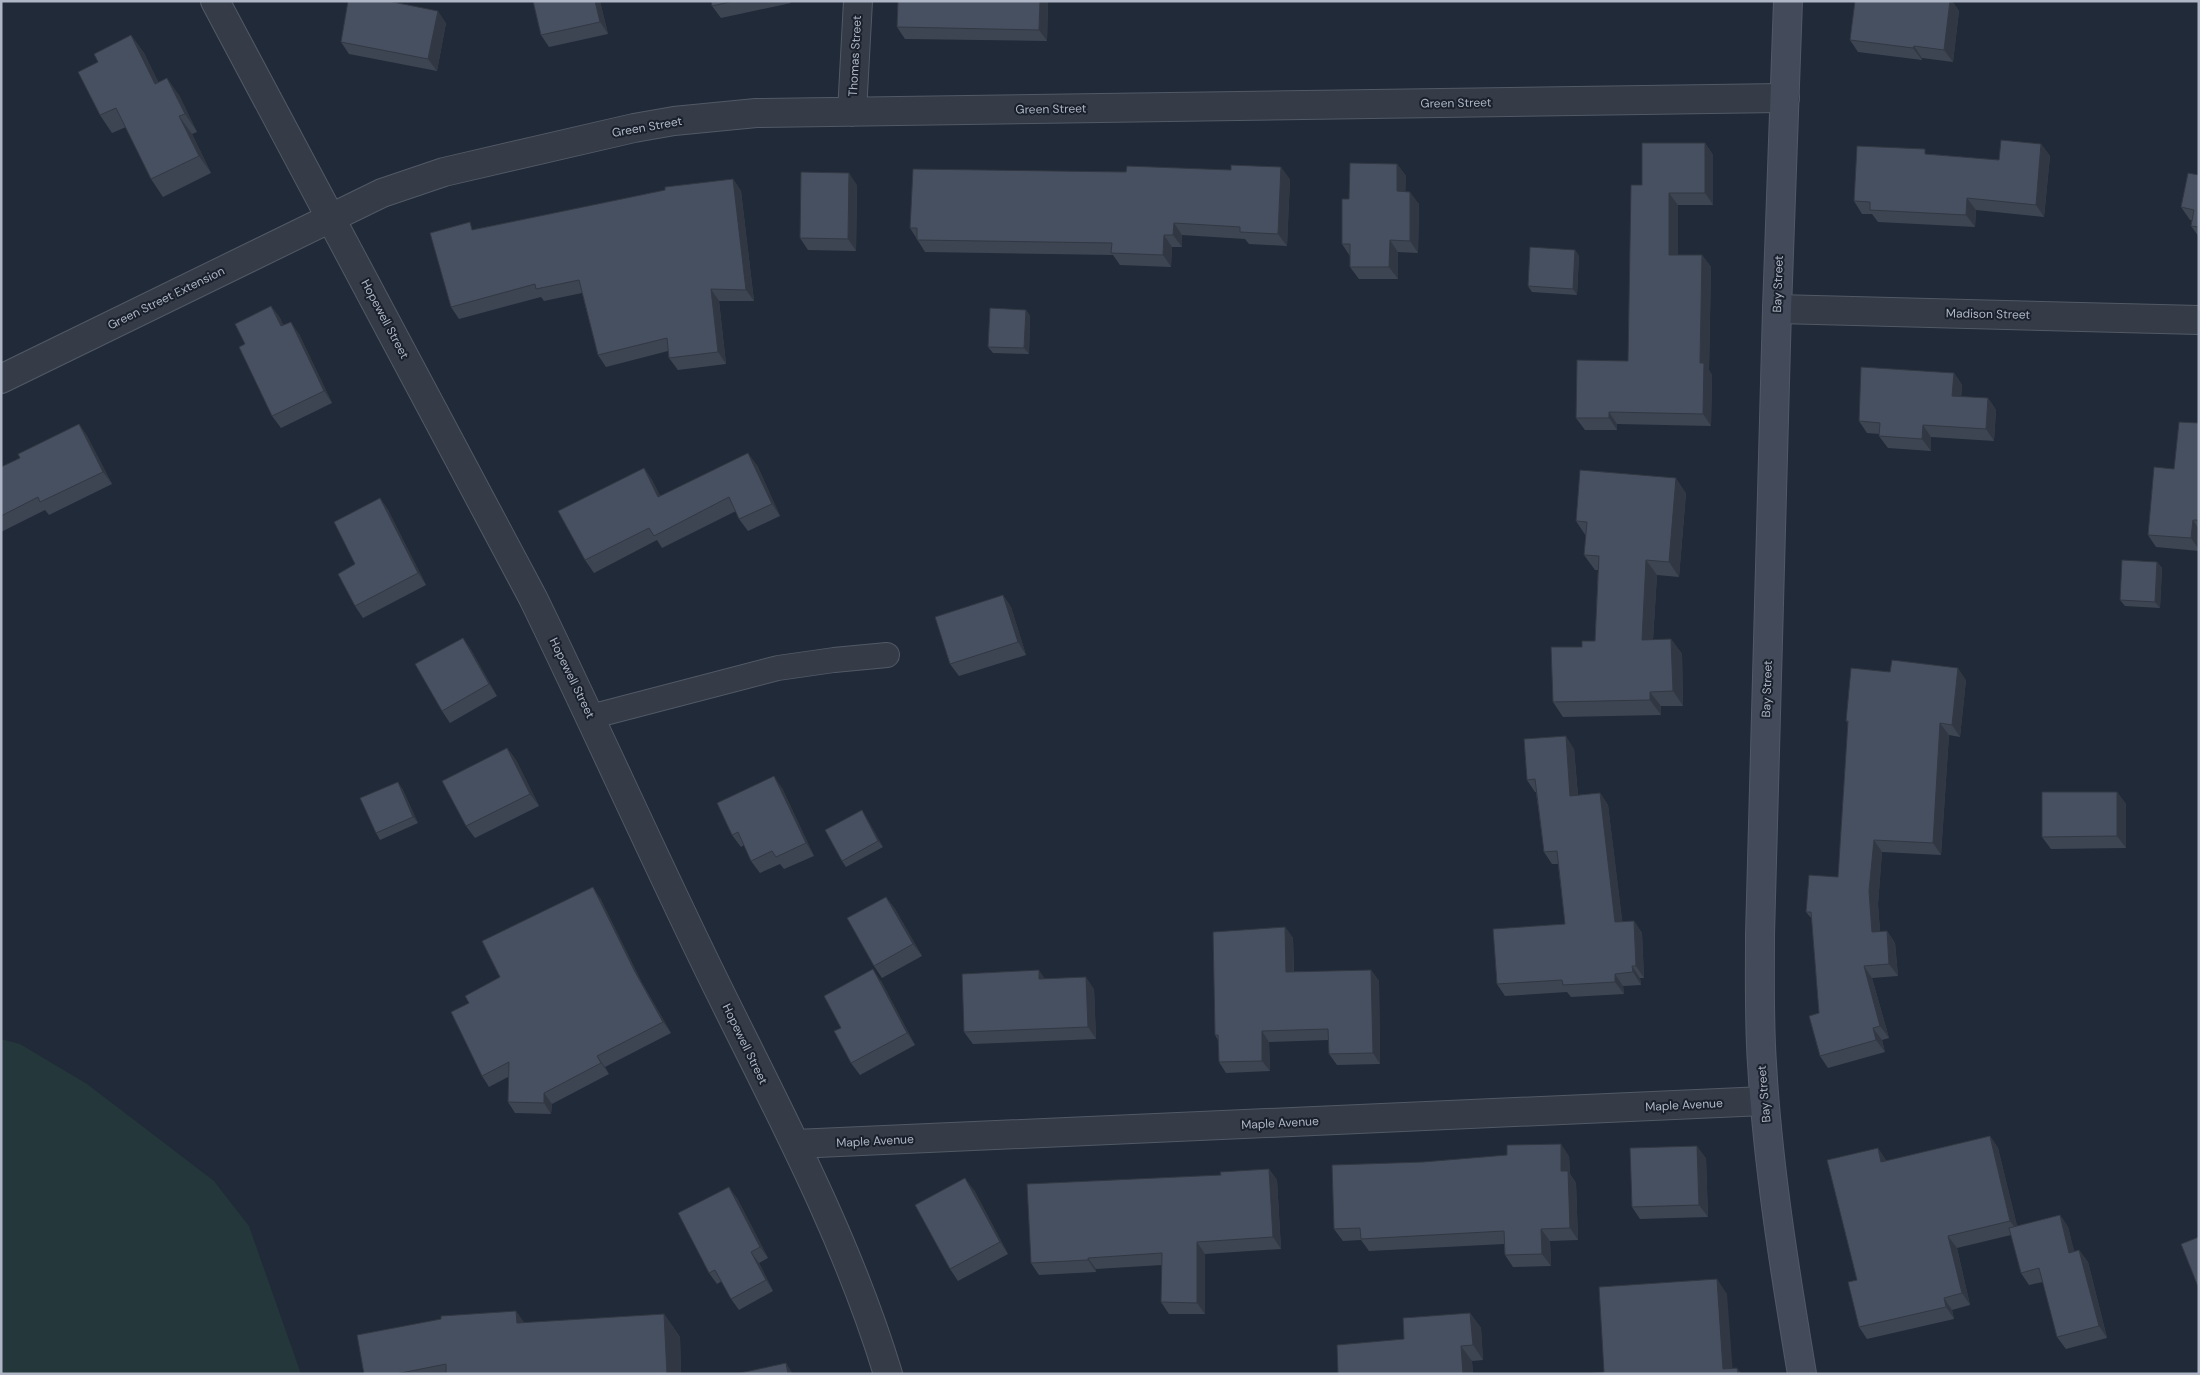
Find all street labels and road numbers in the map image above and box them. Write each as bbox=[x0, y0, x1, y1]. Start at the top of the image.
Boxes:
street label: Thomas Street bbox=[845, 15, 865, 97]
street label: Green Street bbox=[1420, 94, 1492, 112]
street label: Green Street bbox=[1015, 100, 1087, 118]
street label: Green Street bbox=[611, 113, 684, 141]
street label: Bay Street bbox=[1769, 255, 1787, 313]
street label: Green Street Extension bbox=[105, 263, 227, 333]
street label: Hopewell Street bbox=[357, 277, 413, 362]
street label: Madison Street bbox=[1946, 305, 2031, 323]
street label: Hopewell Street bbox=[546, 635, 599, 721]
street label: Bay Street bbox=[1758, 660, 1776, 718]
street label: Hopewell Street bbox=[719, 1001, 772, 1087]
street label: Bay Street bbox=[1754, 1064, 1774, 1123]
street label: Maple Avenue bbox=[1645, 1095, 1723, 1115]
street label: Maple Avenue bbox=[1241, 1113, 1319, 1133]
street label: Maple Avenue bbox=[836, 1131, 914, 1151]

